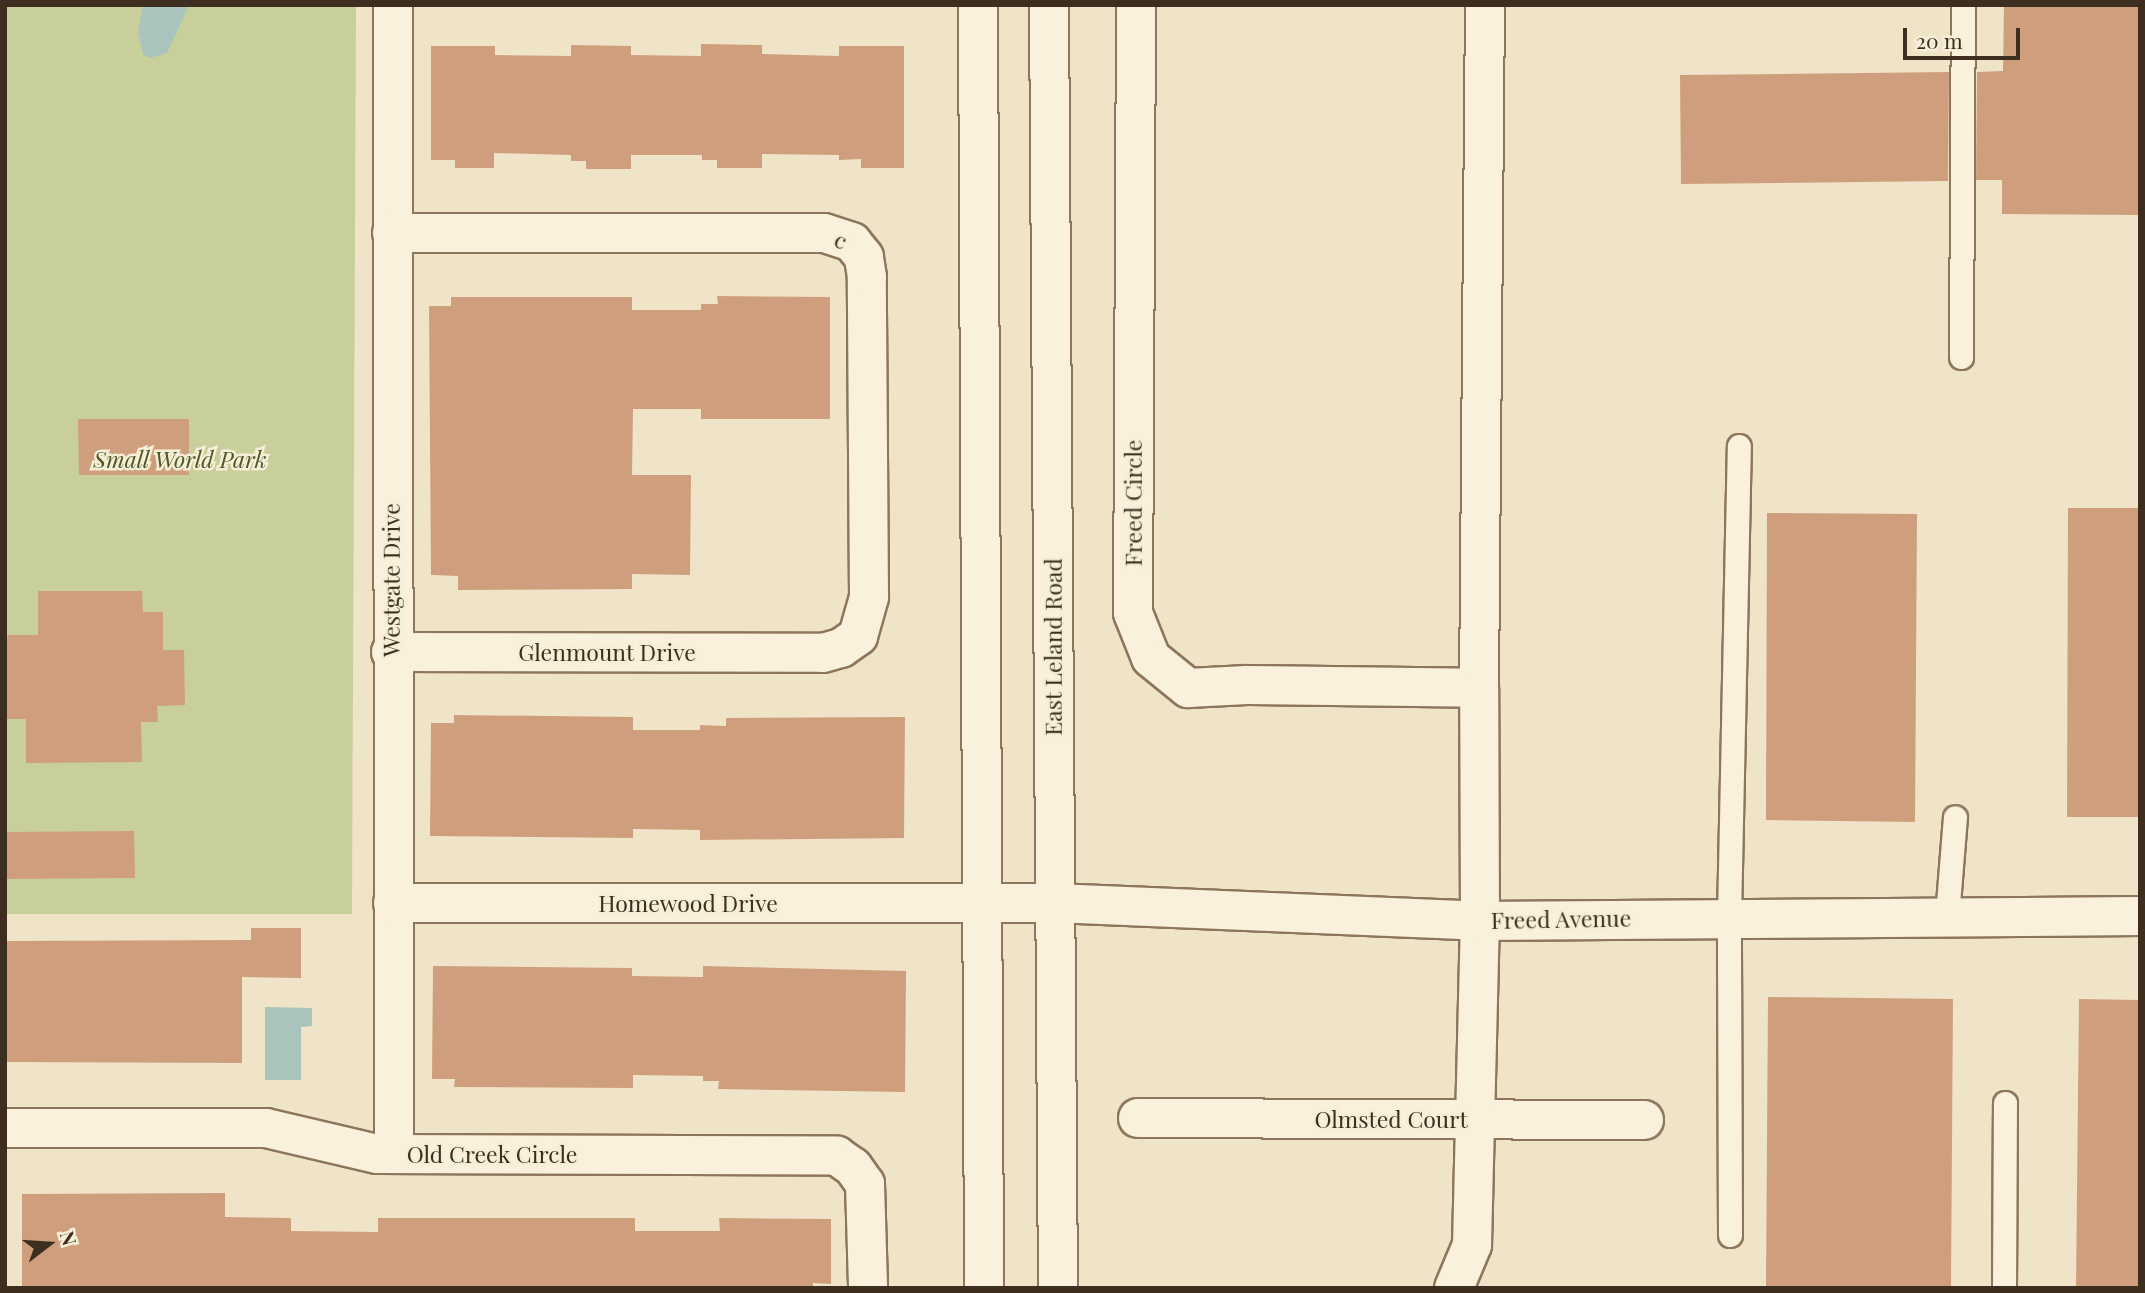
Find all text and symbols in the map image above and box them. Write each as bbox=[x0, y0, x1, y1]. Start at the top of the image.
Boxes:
scale bar bbox=[1907, 14, 2024, 58]
text: 20 m bbox=[1916, 26, 1963, 54]
street label: c bbox=[830, 225, 852, 255]
street label: Freed Circle bbox=[1119, 440, 1147, 566]
park label: Small World Park bbox=[93, 445, 267, 473]
street label: Westgate Drive bbox=[377, 503, 405, 657]
street label: East Leland Road bbox=[1039, 558, 1067, 736]
street label: Glenmount Drive bbox=[518, 638, 696, 666]
street label: Homewood Drive bbox=[598, 889, 778, 917]
street label: Freed Avenue bbox=[1490, 904, 1632, 934]
street label: Olmsted Court bbox=[1314, 1105, 1468, 1133]
street label: Old Creek Circle bbox=[406, 1140, 578, 1168]
north arrow bbox=[14, 1209, 84, 1279]
text: N bbox=[55, 1227, 84, 1248]

